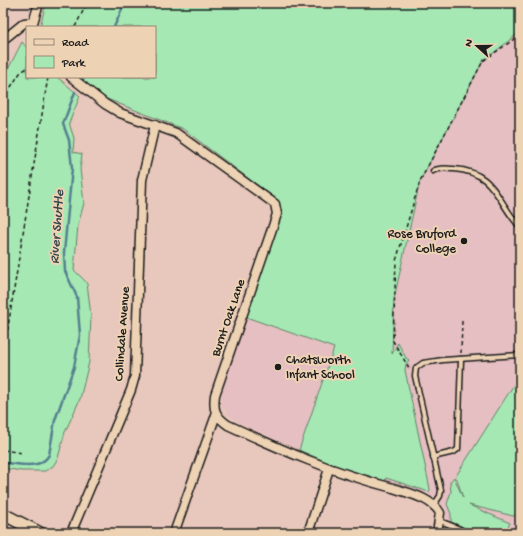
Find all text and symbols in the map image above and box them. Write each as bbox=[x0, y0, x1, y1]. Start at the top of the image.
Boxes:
legend bbox=[26, 26, 156, 78]
north arrow bbox=[457, 26, 497, 66]
text: Road bbox=[62, 37, 89, 51]
text: N bbox=[463, 38, 476, 49]
text: Park bbox=[61, 57, 87, 71]
water label: River Shuttle bbox=[47, 189, 69, 265]
place label: Rose Bruford College bbox=[388, 227, 457, 257]
marker: Rose Bruford College bbox=[459, 236, 469, 246]
street label: Burnt Oak Lane bbox=[208, 277, 249, 360]
street label: Collindale Avenue bbox=[112, 286, 134, 382]
place label: Chatsworth Infant School bbox=[286, 353, 355, 383]
marker: Chatsworth Infant School bbox=[273, 362, 283, 372]

